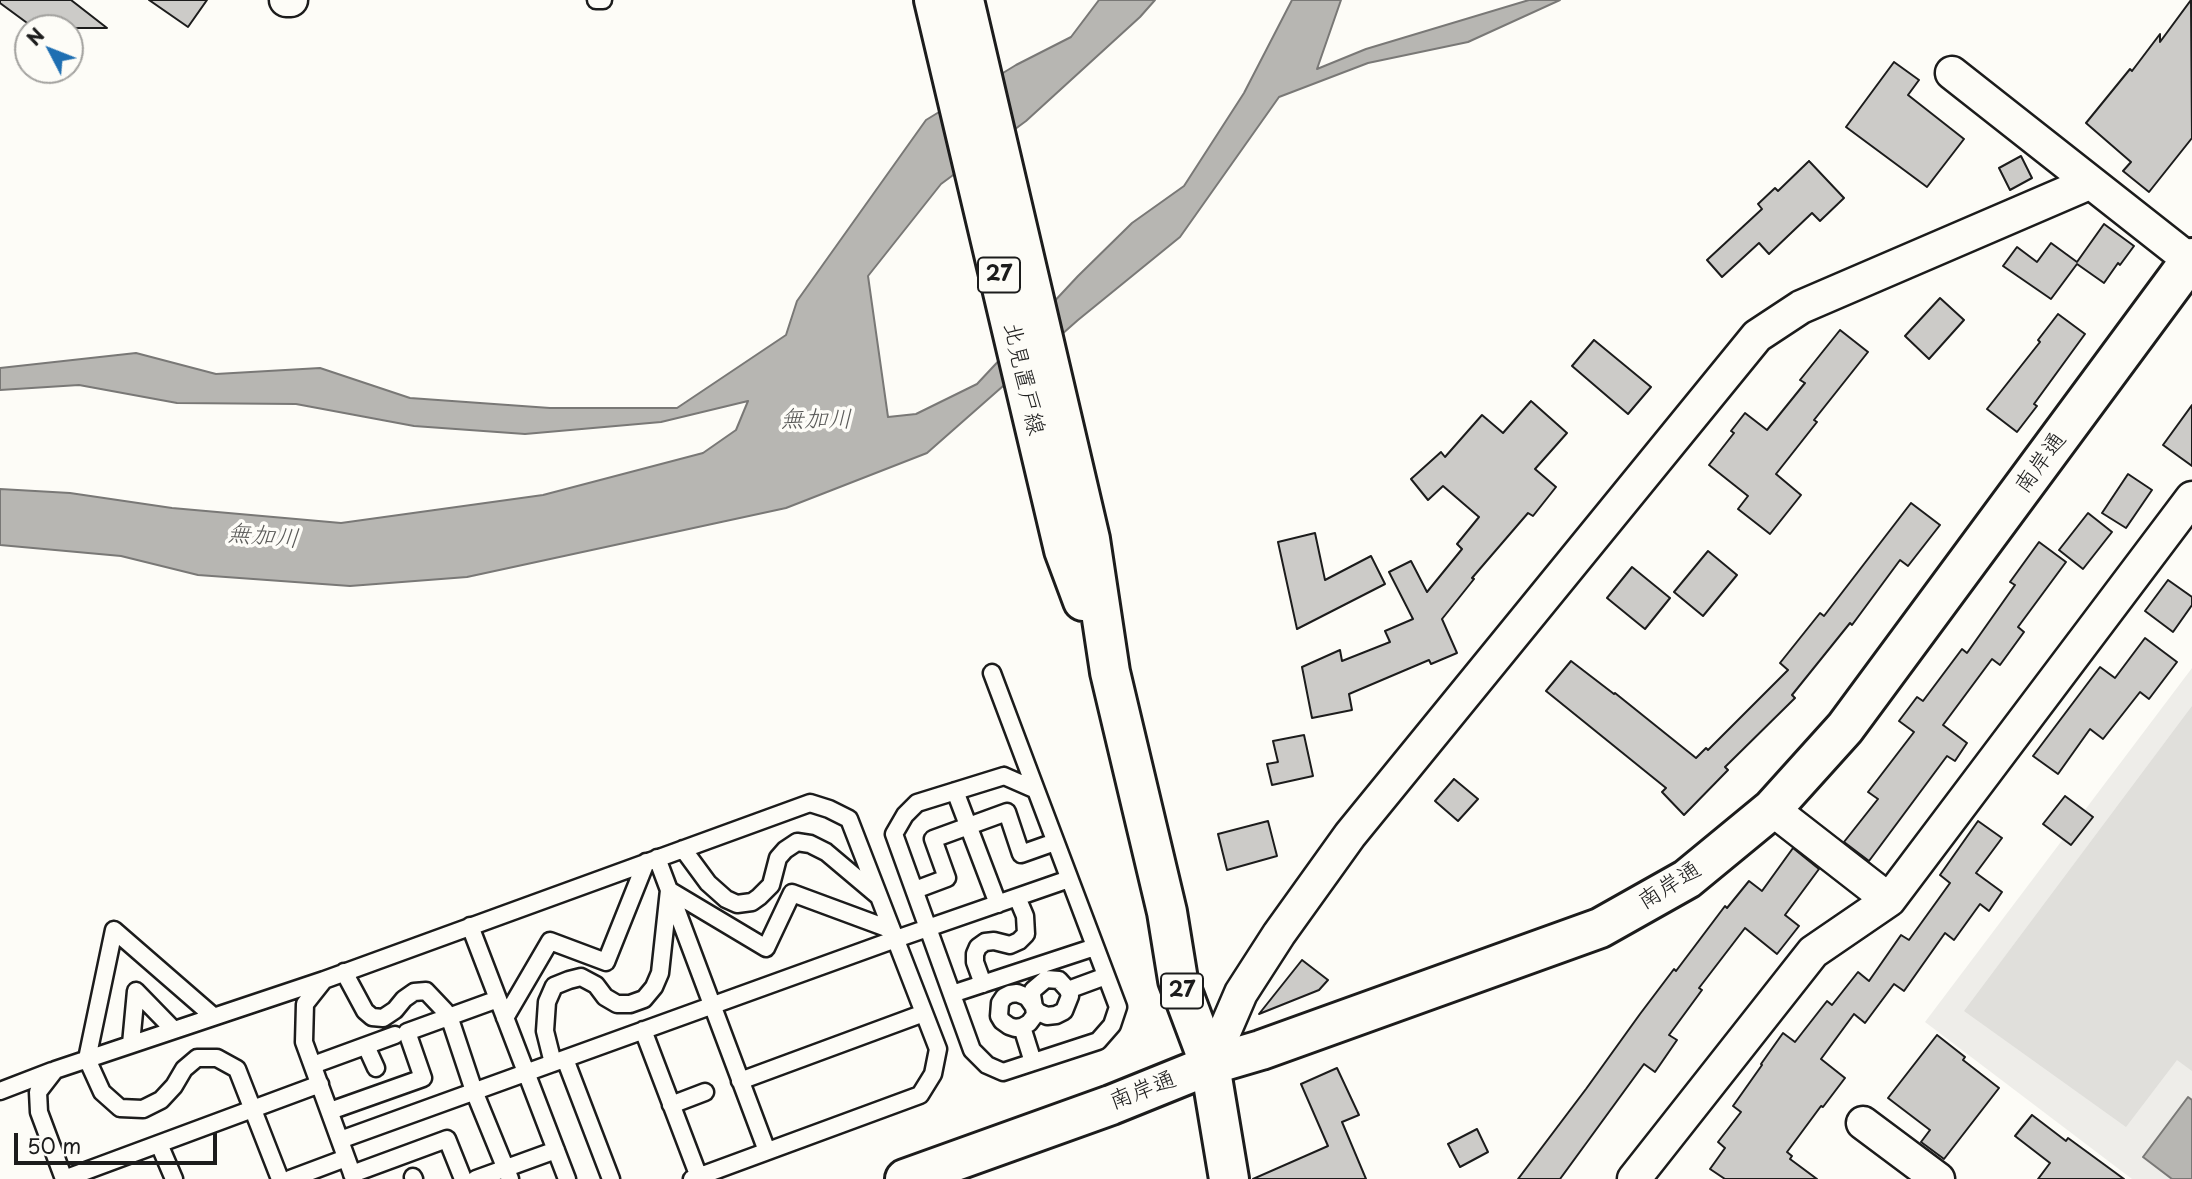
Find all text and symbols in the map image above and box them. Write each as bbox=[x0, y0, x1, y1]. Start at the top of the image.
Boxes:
north arrow bbox=[14, 14, 84, 84]
text: N bbox=[19, 21, 50, 51]
road number: 27 bbox=[978, 258, 1020, 292]
street label: 北見置戸線 bbox=[997, 320, 1049, 438]
water label: 無加川 bbox=[780, 406, 852, 434]
street label: 南岸通 bbox=[2010, 427, 2072, 499]
water label: 無加川 bbox=[226, 520, 300, 554]
street label: 南岸通 bbox=[1633, 856, 1707, 916]
road number: 27 bbox=[1161, 974, 1203, 1009]
street label: 南岸通 bbox=[1106, 1066, 1180, 1116]
scale bar bbox=[18, 1120, 220, 1164]
text: 50 m bbox=[27, 1129, 81, 1161]

